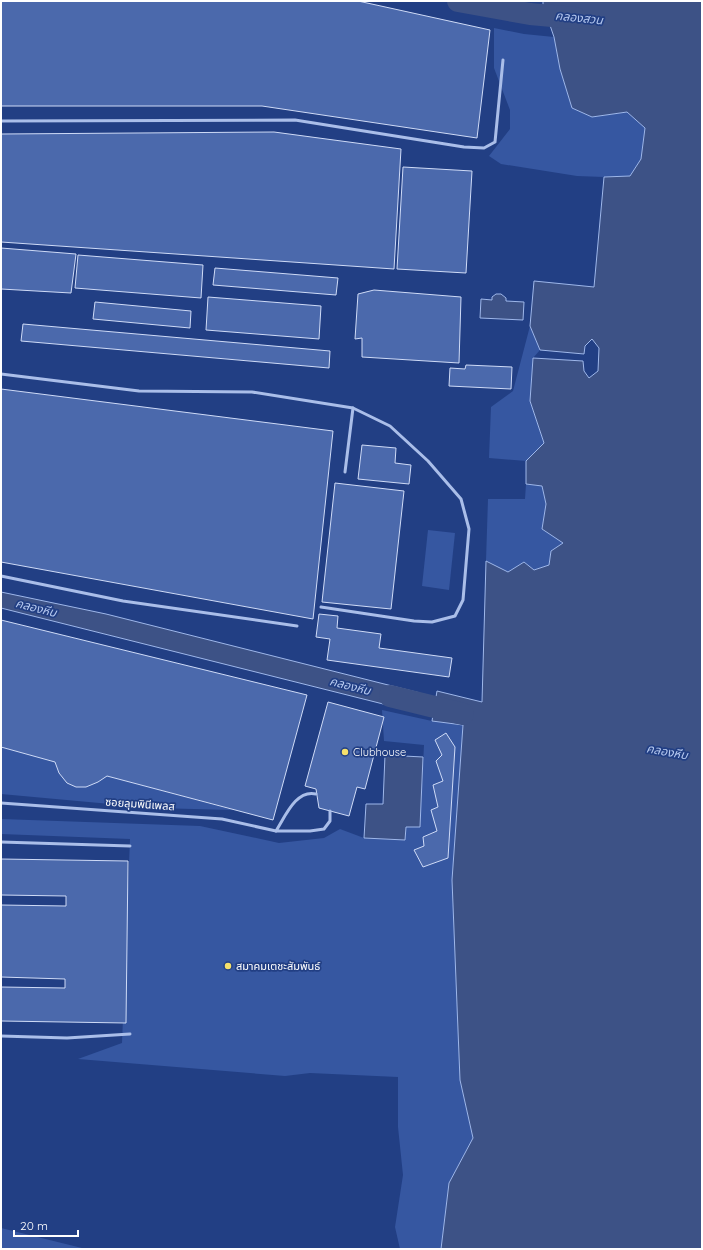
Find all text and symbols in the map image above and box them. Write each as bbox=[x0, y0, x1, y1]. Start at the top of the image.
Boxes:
water label: คลองสวน bbox=[555, 8, 604, 28]
water label: คลองหีบ bbox=[14, 595, 59, 620]
water label: คลองหีบ bbox=[328, 673, 373, 698]
water label: คลองหีบ bbox=[645, 740, 690, 763]
place label: Clubhouse bbox=[353, 745, 406, 759]
marker: Clubhouse bbox=[340, 747, 350, 757]
street label: ซอยลุมพินีเพลส bbox=[105, 795, 175, 813]
place label: สมาคมเตชะสัมพันธ์ bbox=[236, 959, 321, 973]
marker: สมาคมเตชะสัมพันธ์ bbox=[223, 961, 233, 971]
scale bar bbox=[14, 1212, 78, 1238]
text: 20 m bbox=[20, 1218, 48, 1233]

